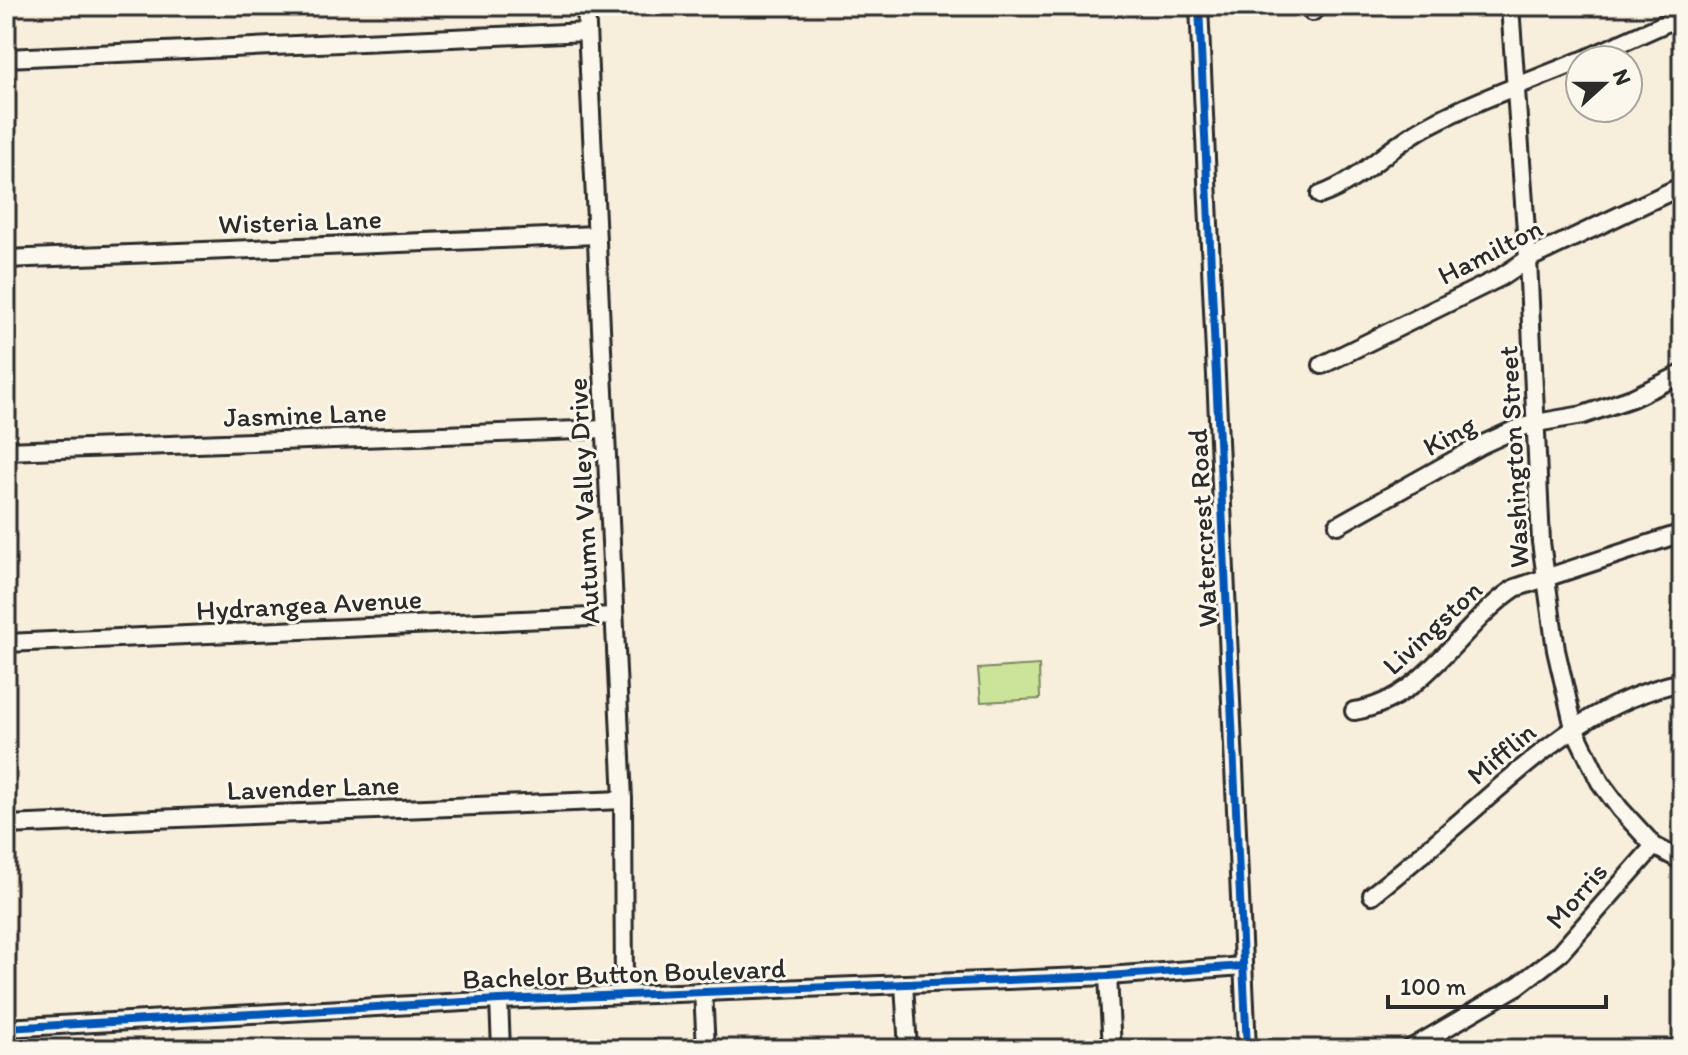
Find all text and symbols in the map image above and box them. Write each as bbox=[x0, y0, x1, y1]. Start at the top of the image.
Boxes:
north arrow bbox=[1564, 44, 1644, 124]
text: N bbox=[1607, 65, 1637, 89]
street label: Wisteria Lane bbox=[218, 201, 382, 241]
street label: Hamilton bbox=[1432, 210, 1548, 292]
street label: Washington Street bbox=[1490, 345, 1536, 569]
street label: Autumn Valley Drive bbox=[560, 377, 606, 625]
street label: Jasmine Lane bbox=[223, 394, 387, 434]
street label: King bbox=[1417, 406, 1482, 463]
street label: Watercrest Road bbox=[1180, 427, 1224, 628]
street label: Livingston bbox=[1375, 572, 1489, 682]
street label: Hydrangea Avenue bbox=[195, 581, 423, 627]
street label: Mifflin bbox=[1460, 714, 1542, 792]
street label: Lavender Lane bbox=[226, 767, 400, 807]
street label: Morris bbox=[1538, 854, 1614, 936]
street label: Bachelor Button Boulevard bbox=[462, 950, 786, 996]
scale bar bbox=[1388, 959, 1606, 1009]
text: 100 m bbox=[1400, 972, 1466, 1001]

